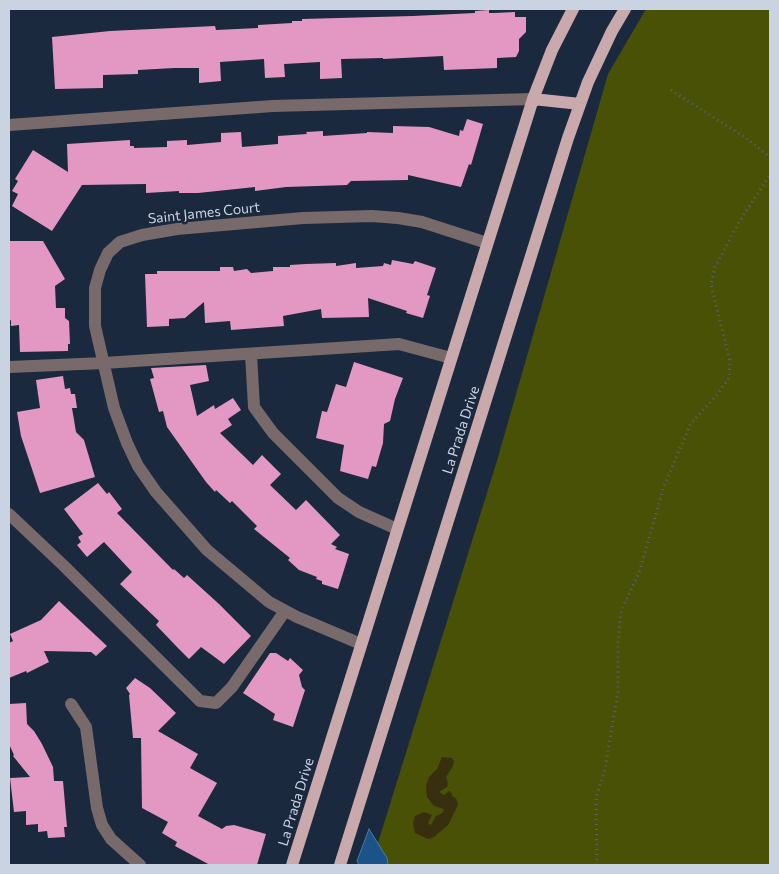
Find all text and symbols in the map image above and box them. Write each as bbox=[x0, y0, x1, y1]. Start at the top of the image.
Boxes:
street label: Saint James Court bbox=[147, 199, 261, 227]
street label: La Prada Drive bbox=[439, 384, 483, 476]
street label: La Prada Drive bbox=[275, 756, 317, 848]

